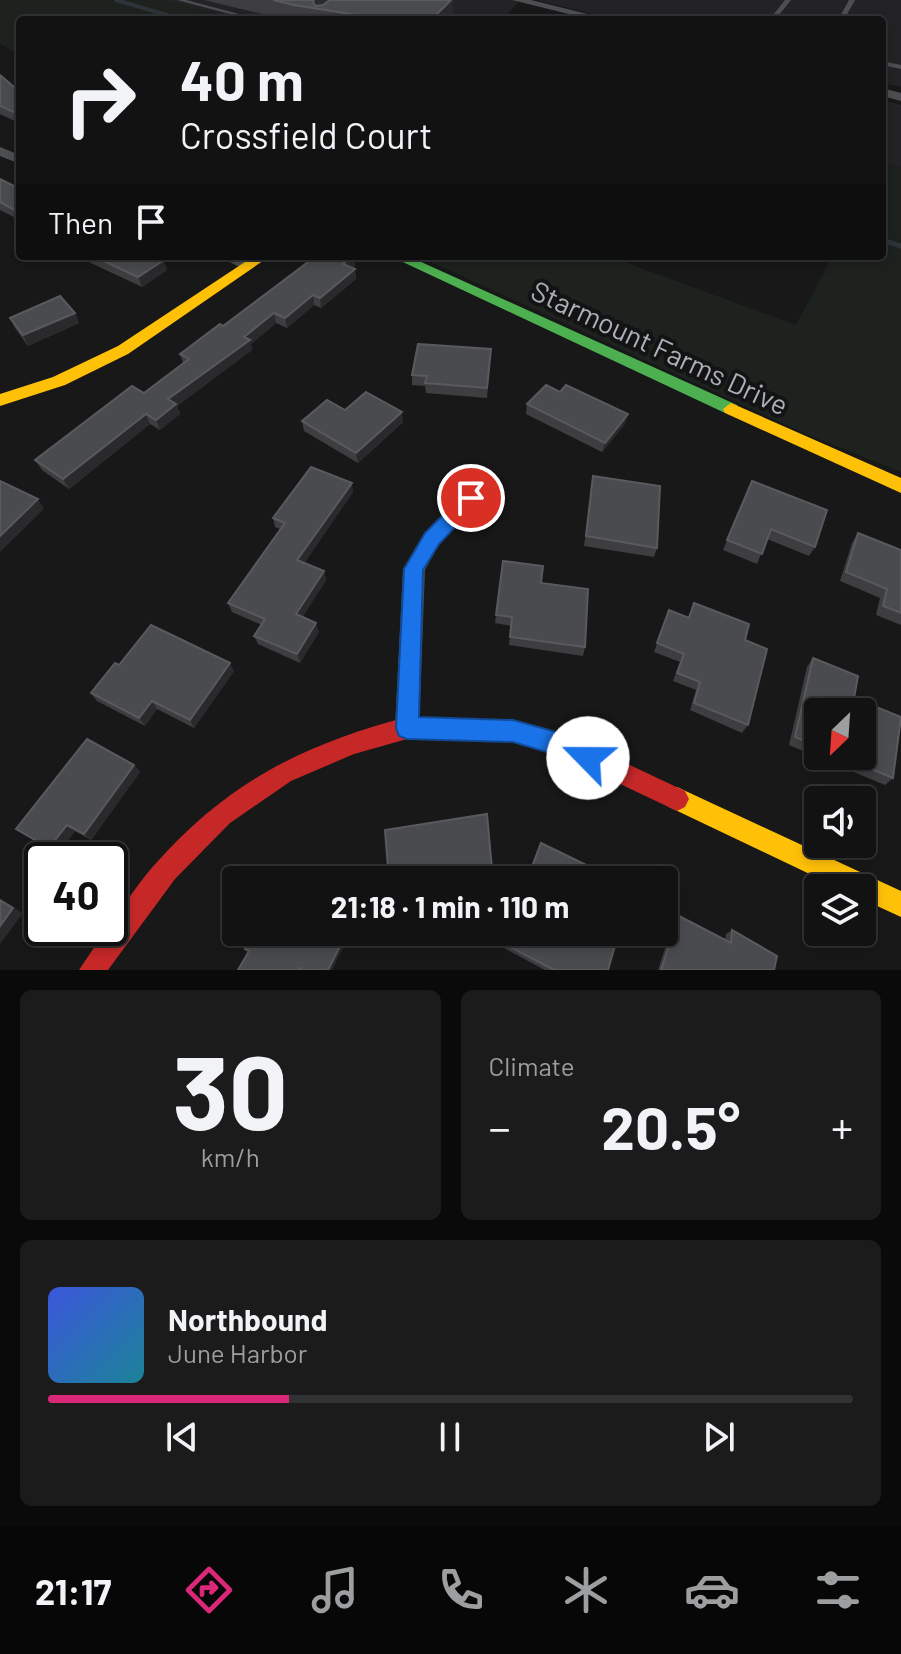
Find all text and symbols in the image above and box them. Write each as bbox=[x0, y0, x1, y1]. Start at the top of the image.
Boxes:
text: 40 m bbox=[180, 45, 304, 112]
icon: right bbox=[48, 48, 152, 152]
text: Crossfield Court bbox=[180, 113, 432, 156]
icon: arrive bbox=[129, 200, 173, 244]
text: Then bbox=[48, 204, 113, 240]
street label: Starmount Farms Drive bbox=[526, 273, 794, 421]
pin bbox=[437, 464, 505, 532]
icon: arrive bbox=[449, 476, 493, 520]
north arrow bbox=[804, 698, 876, 770]
map controls bbox=[804, 698, 876, 946]
position arrow bbox=[546, 716, 630, 800]
button: sound bbox=[804, 786, 876, 858]
speed limit sign: 40 bbox=[24, 842, 128, 946]
button: layers bbox=[804, 874, 876, 946]
text: 21:18 · 1 min · 110 m bbox=[331, 888, 569, 924]
text: 30 bbox=[173, 1026, 288, 1151]
text: Climate bbox=[489, 1050, 575, 1081]
text: 20.5° bbox=[601, 1090, 740, 1162]
text: − bbox=[489, 1100, 511, 1153]
text: + bbox=[831, 1100, 853, 1153]
text: km/h bbox=[201, 1141, 260, 1172]
text: Northbound bbox=[168, 1301, 327, 1337]
text: June Harbor bbox=[168, 1337, 307, 1368]
icon: previous bbox=[160, 1415, 204, 1459]
icon: pause bbox=[428, 1415, 472, 1459]
icon: next bbox=[697, 1415, 741, 1459]
icon: directions bbox=[181, 1562, 237, 1618]
icon: music bbox=[307, 1562, 363, 1618]
icon: phone bbox=[433, 1562, 489, 1618]
icon: climate bbox=[558, 1562, 614, 1618]
icon: car bbox=[684, 1562, 740, 1618]
icon: filters bbox=[810, 1562, 866, 1618]
text: 21:17 bbox=[35, 1569, 111, 1612]

